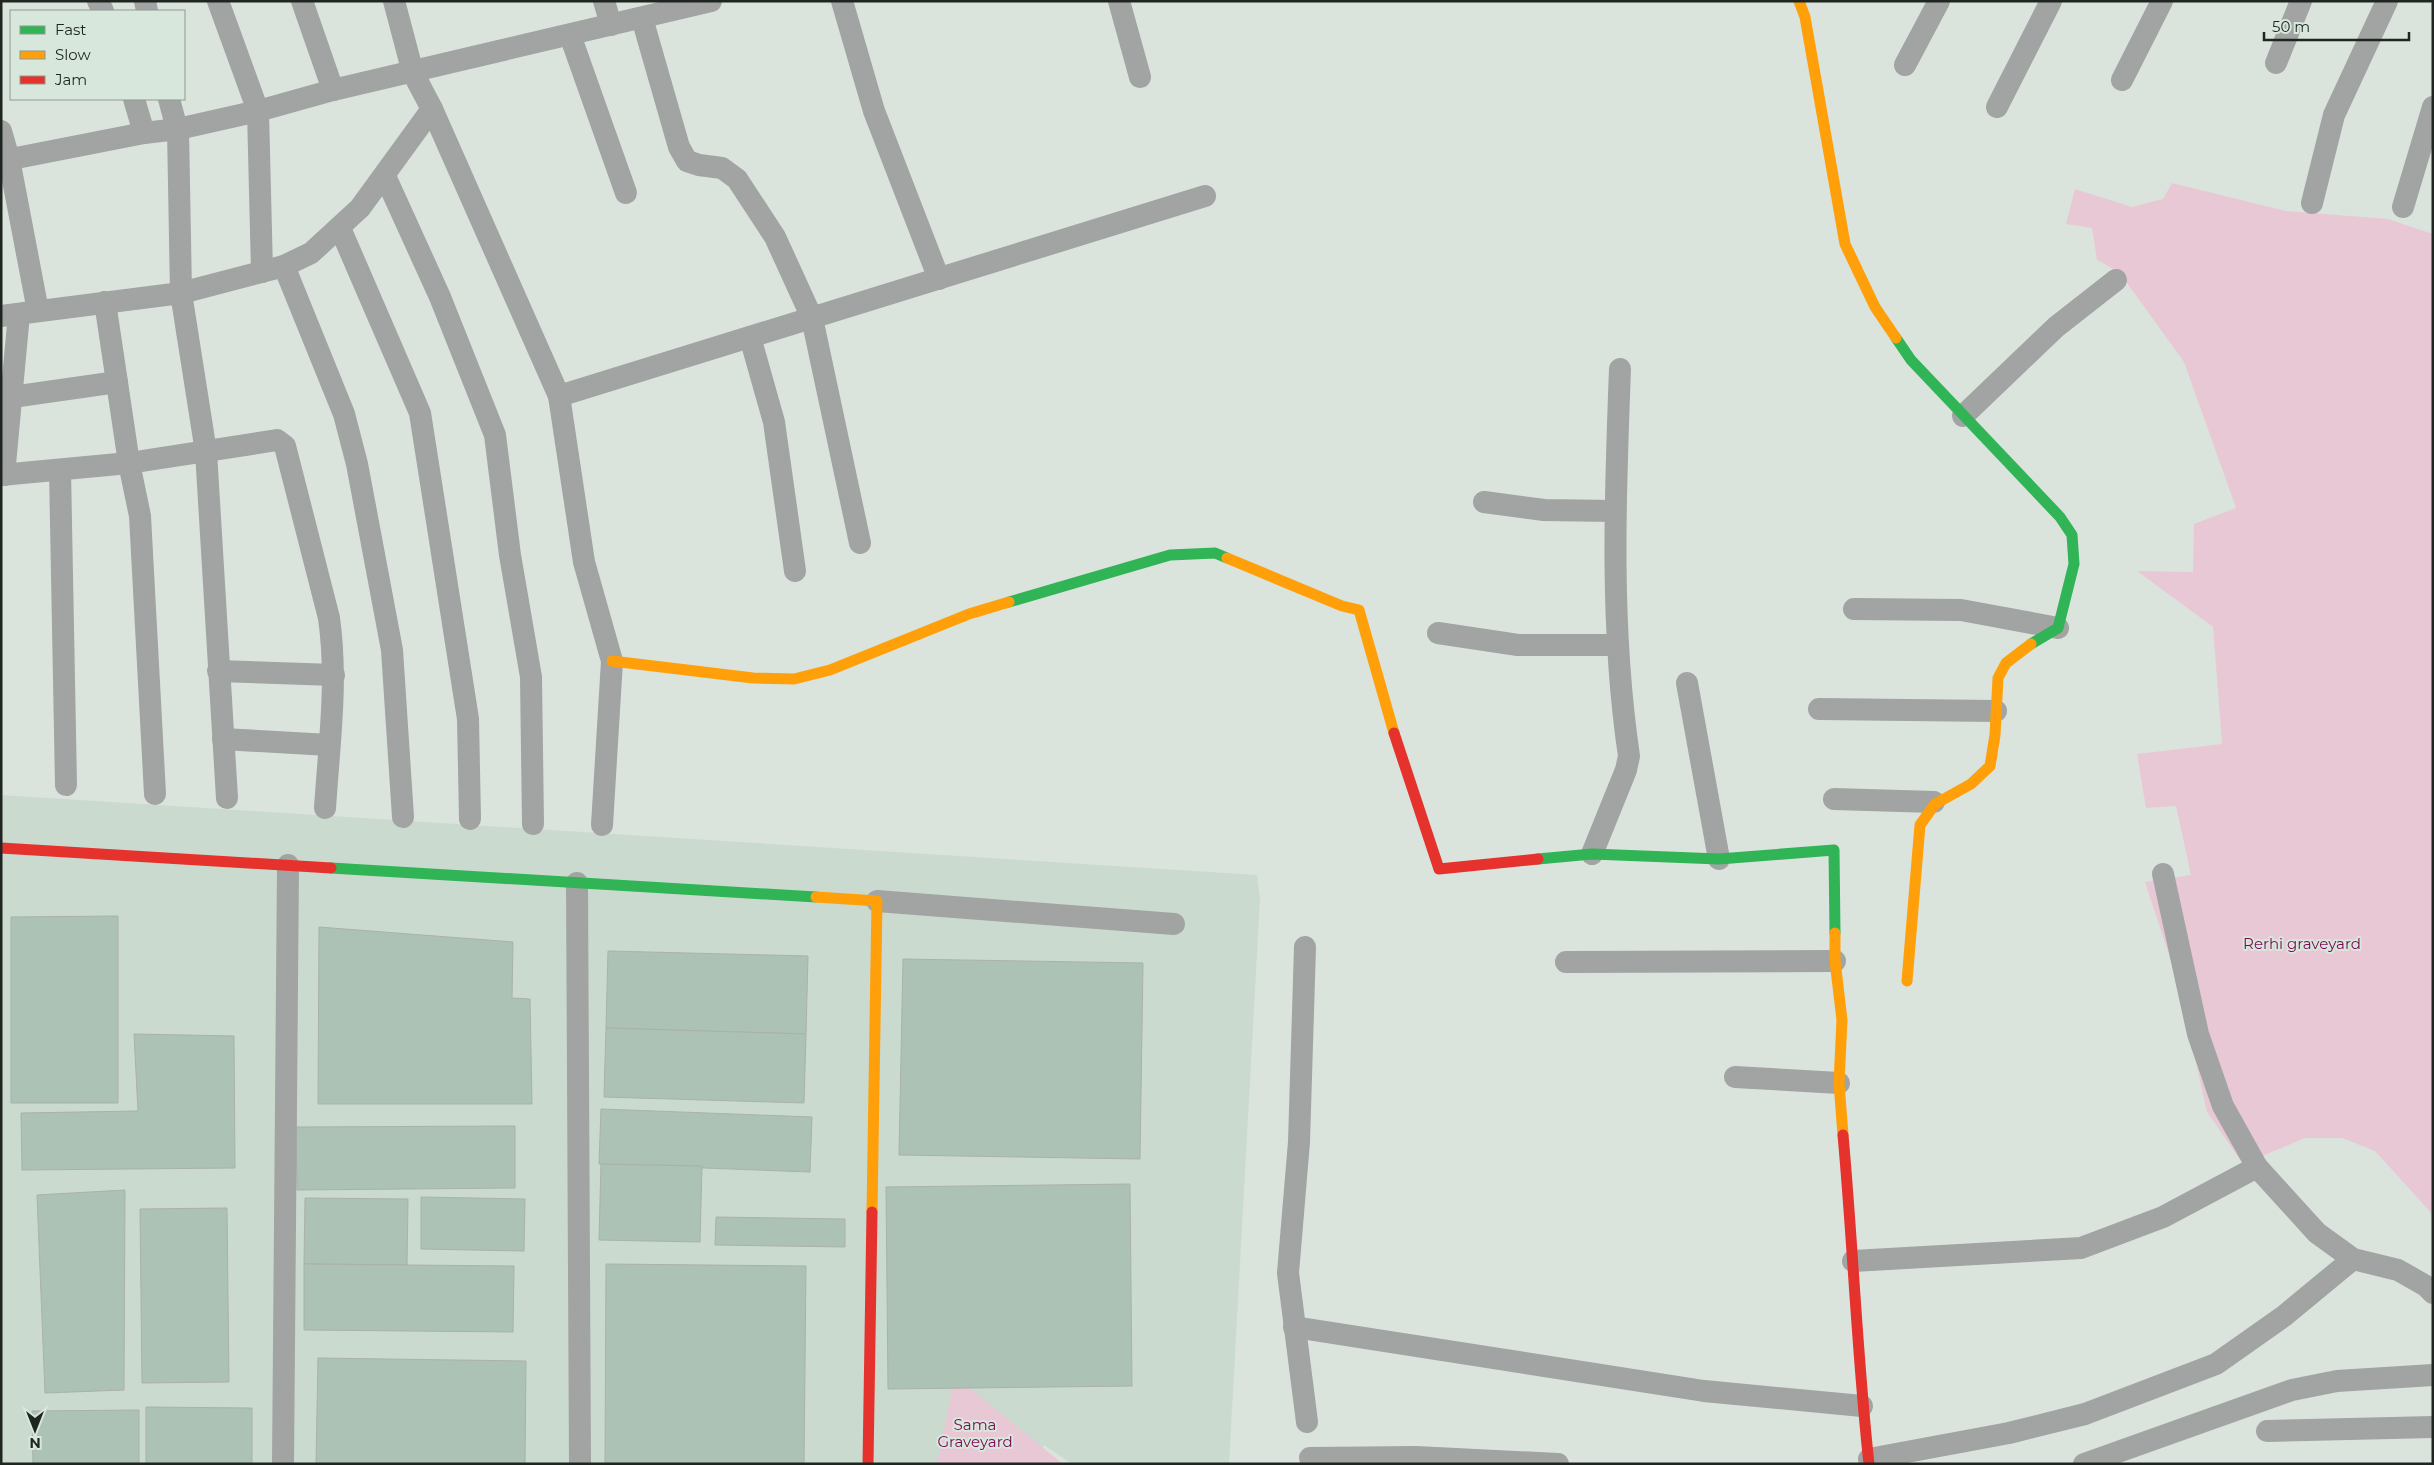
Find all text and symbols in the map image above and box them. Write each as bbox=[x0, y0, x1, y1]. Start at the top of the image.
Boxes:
legend bbox=[10, 10, 185, 100]
scale bar bbox=[2264, 10, 2409, 42]
text: 50 m bbox=[2272, 17, 2310, 36]
text: Fast bbox=[55, 20, 86, 39]
text: Slow bbox=[55, 45, 91, 64]
text: Jam bbox=[54, 70, 87, 89]
park label: Rerhi graveyard bbox=[2243, 934, 2361, 953]
north arrow bbox=[10, 1405, 60, 1455]
park label: Sama Graveyard bbox=[937, 1415, 1013, 1451]
text: N bbox=[29, 1434, 41, 1452]

